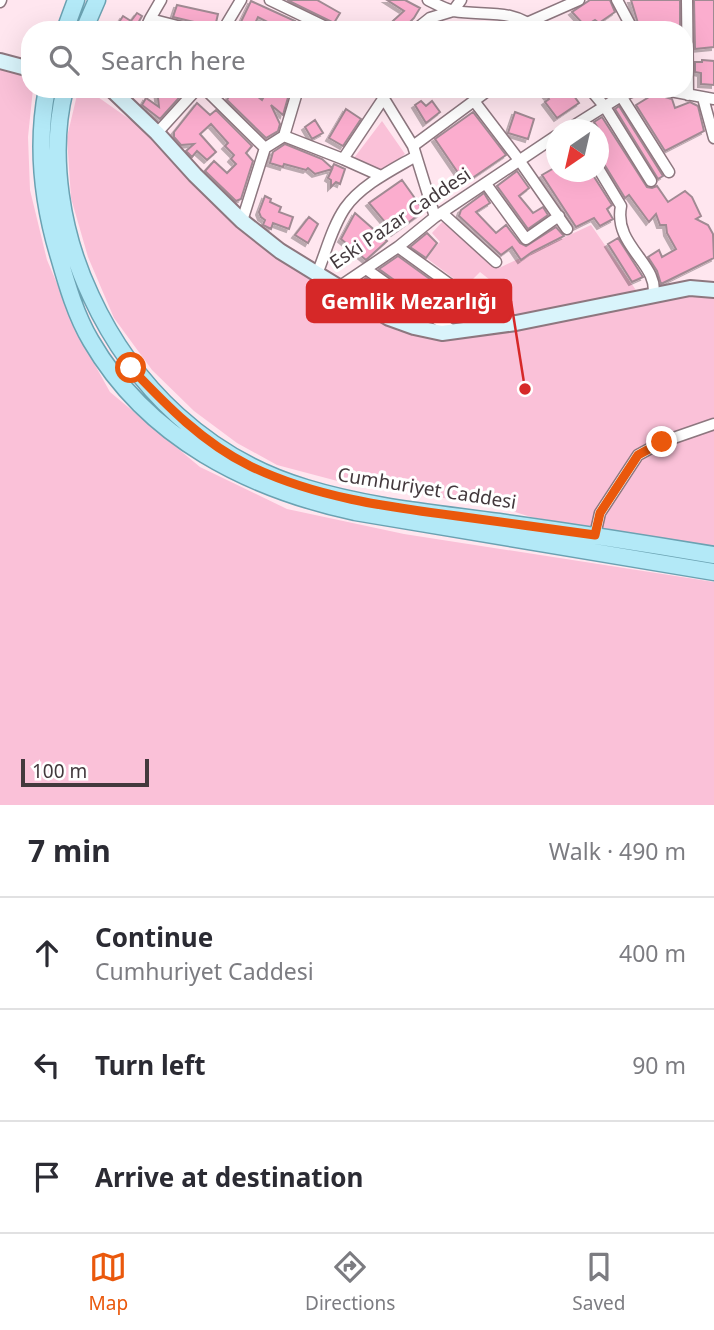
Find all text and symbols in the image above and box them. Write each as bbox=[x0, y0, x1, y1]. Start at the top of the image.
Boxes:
search box bbox=[21, 21, 693, 98]
icon: search bbox=[45, 41, 83, 79]
text: Search here bbox=[101, 42, 246, 78]
north arrow bbox=[546, 119, 609, 182]
street label: Eski Pazar Caddesi bbox=[324, 161, 476, 275]
callout: Gemlik Mezarlığı bbox=[307, 280, 511, 322]
text: Gemlik Mezarlığı bbox=[321, 287, 497, 315]
route start bbox=[115, 352, 146, 383]
route end bbox=[646, 426, 677, 457]
street label: Cumhuriyet Caddesi bbox=[336, 461, 518, 515]
scale bar bbox=[21, 756, 149, 788]
text: 100 m bbox=[32, 758, 87, 784]
text: 7 min bbox=[28, 830, 111, 871]
text: Walk · 490 m bbox=[549, 835, 686, 867]
text: Continue bbox=[95, 919, 213, 955]
icon: ahead bbox=[28, 934, 66, 972]
text: 400 m bbox=[619, 937, 686, 969]
text: Cumhuriyet Caddesi bbox=[95, 955, 314, 987]
icon: left bbox=[28, 1046, 66, 1084]
text: Turn left bbox=[95, 1047, 206, 1083]
text: 90 m bbox=[632, 1049, 686, 1081]
icon: arrive bbox=[28, 1158, 66, 1196]
text: Arrive at destination bbox=[95, 1159, 364, 1195]
tab: Map bbox=[89, 1248, 128, 1316]
tab: Directions bbox=[305, 1248, 395, 1316]
tab: Saved bbox=[572, 1248, 625, 1316]

